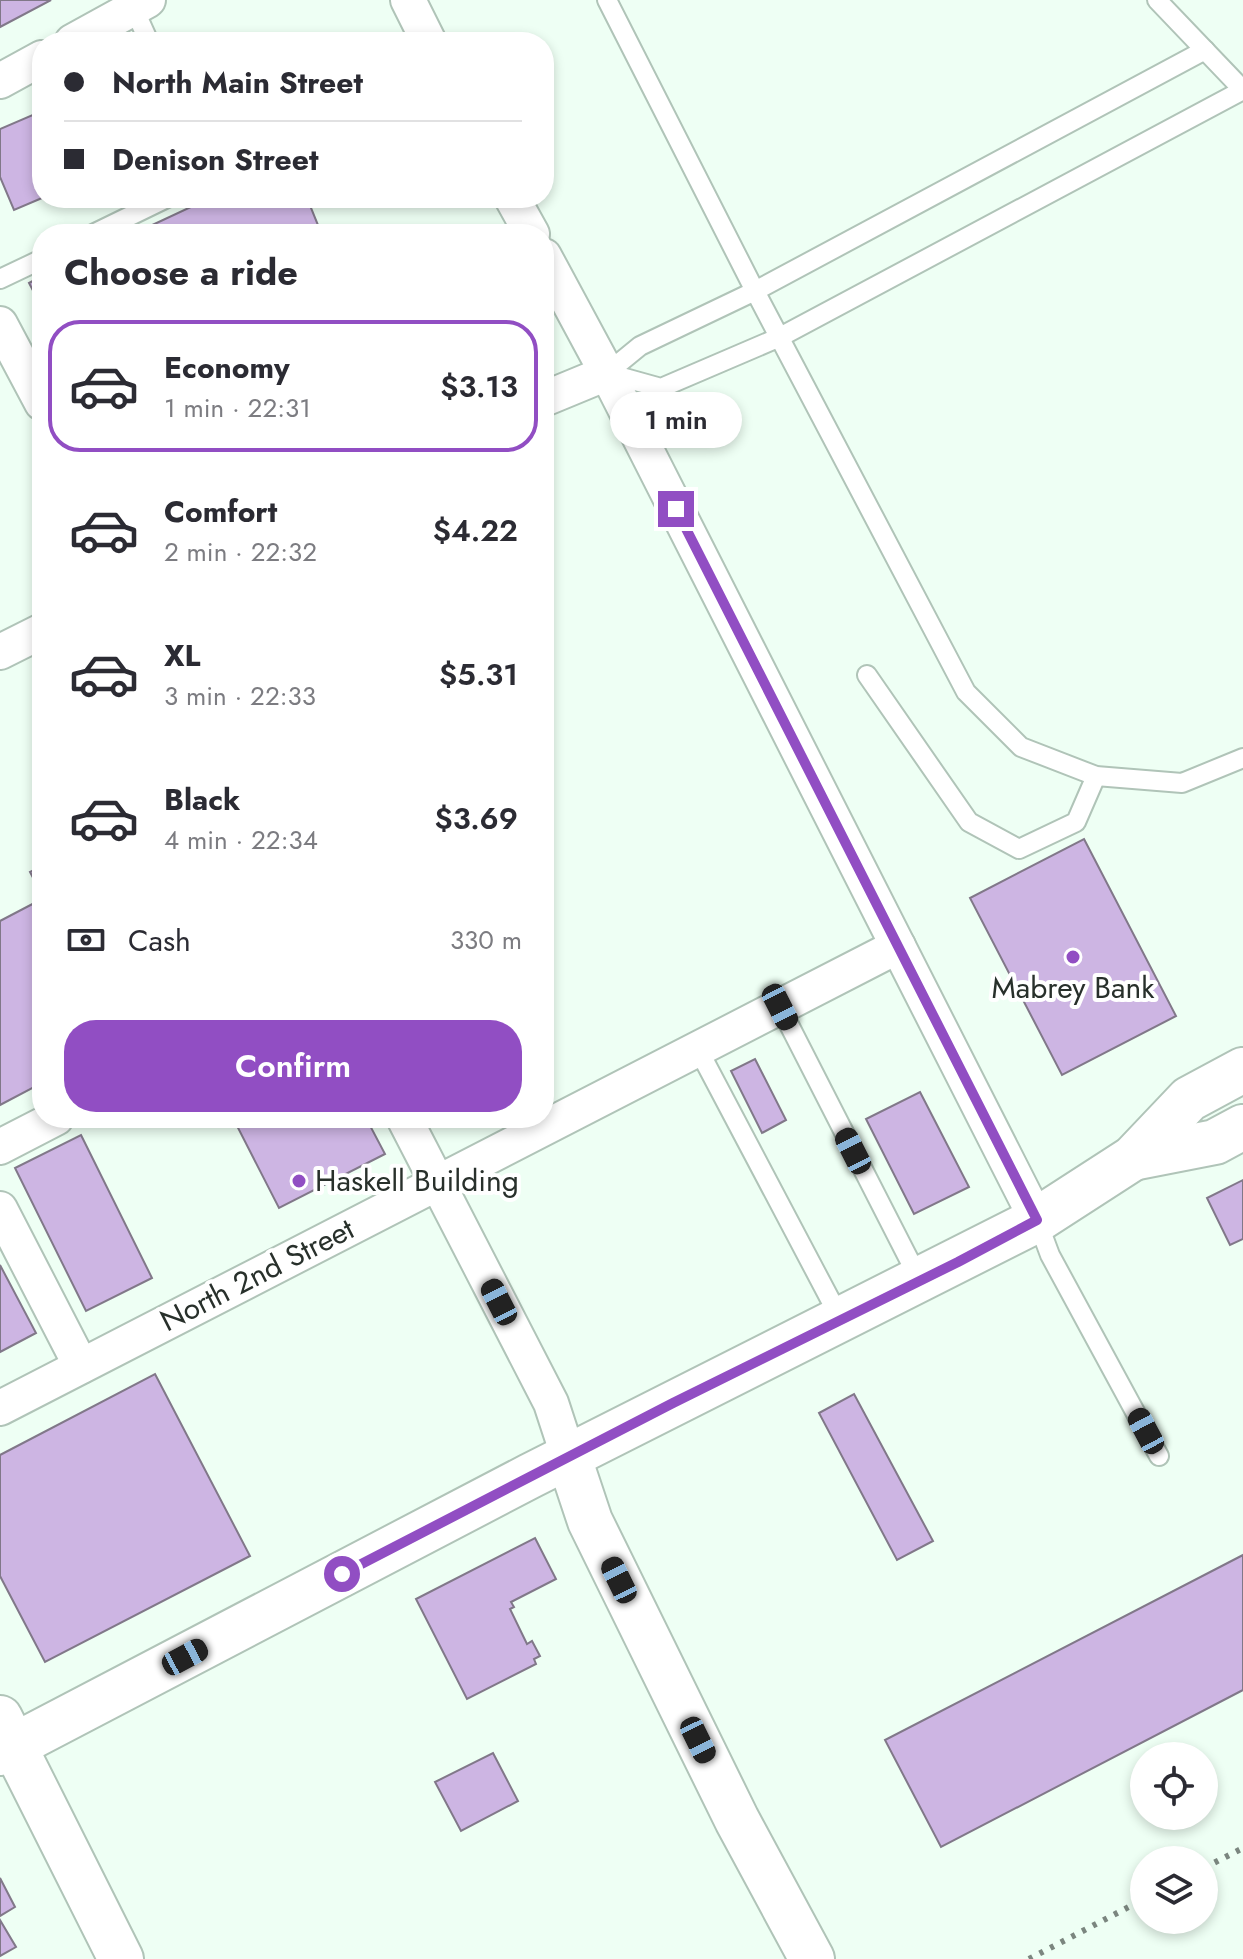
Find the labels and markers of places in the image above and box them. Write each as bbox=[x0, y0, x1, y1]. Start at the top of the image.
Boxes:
marker: Mabrey Bank bbox=[1064, 948, 1082, 966]
place label: Mabrey Bank bbox=[992, 966, 1155, 1009]
place label: Haskell Building bbox=[315, 1159, 519, 1202]
marker: Haskell Building bbox=[290, 1172, 308, 1190]

